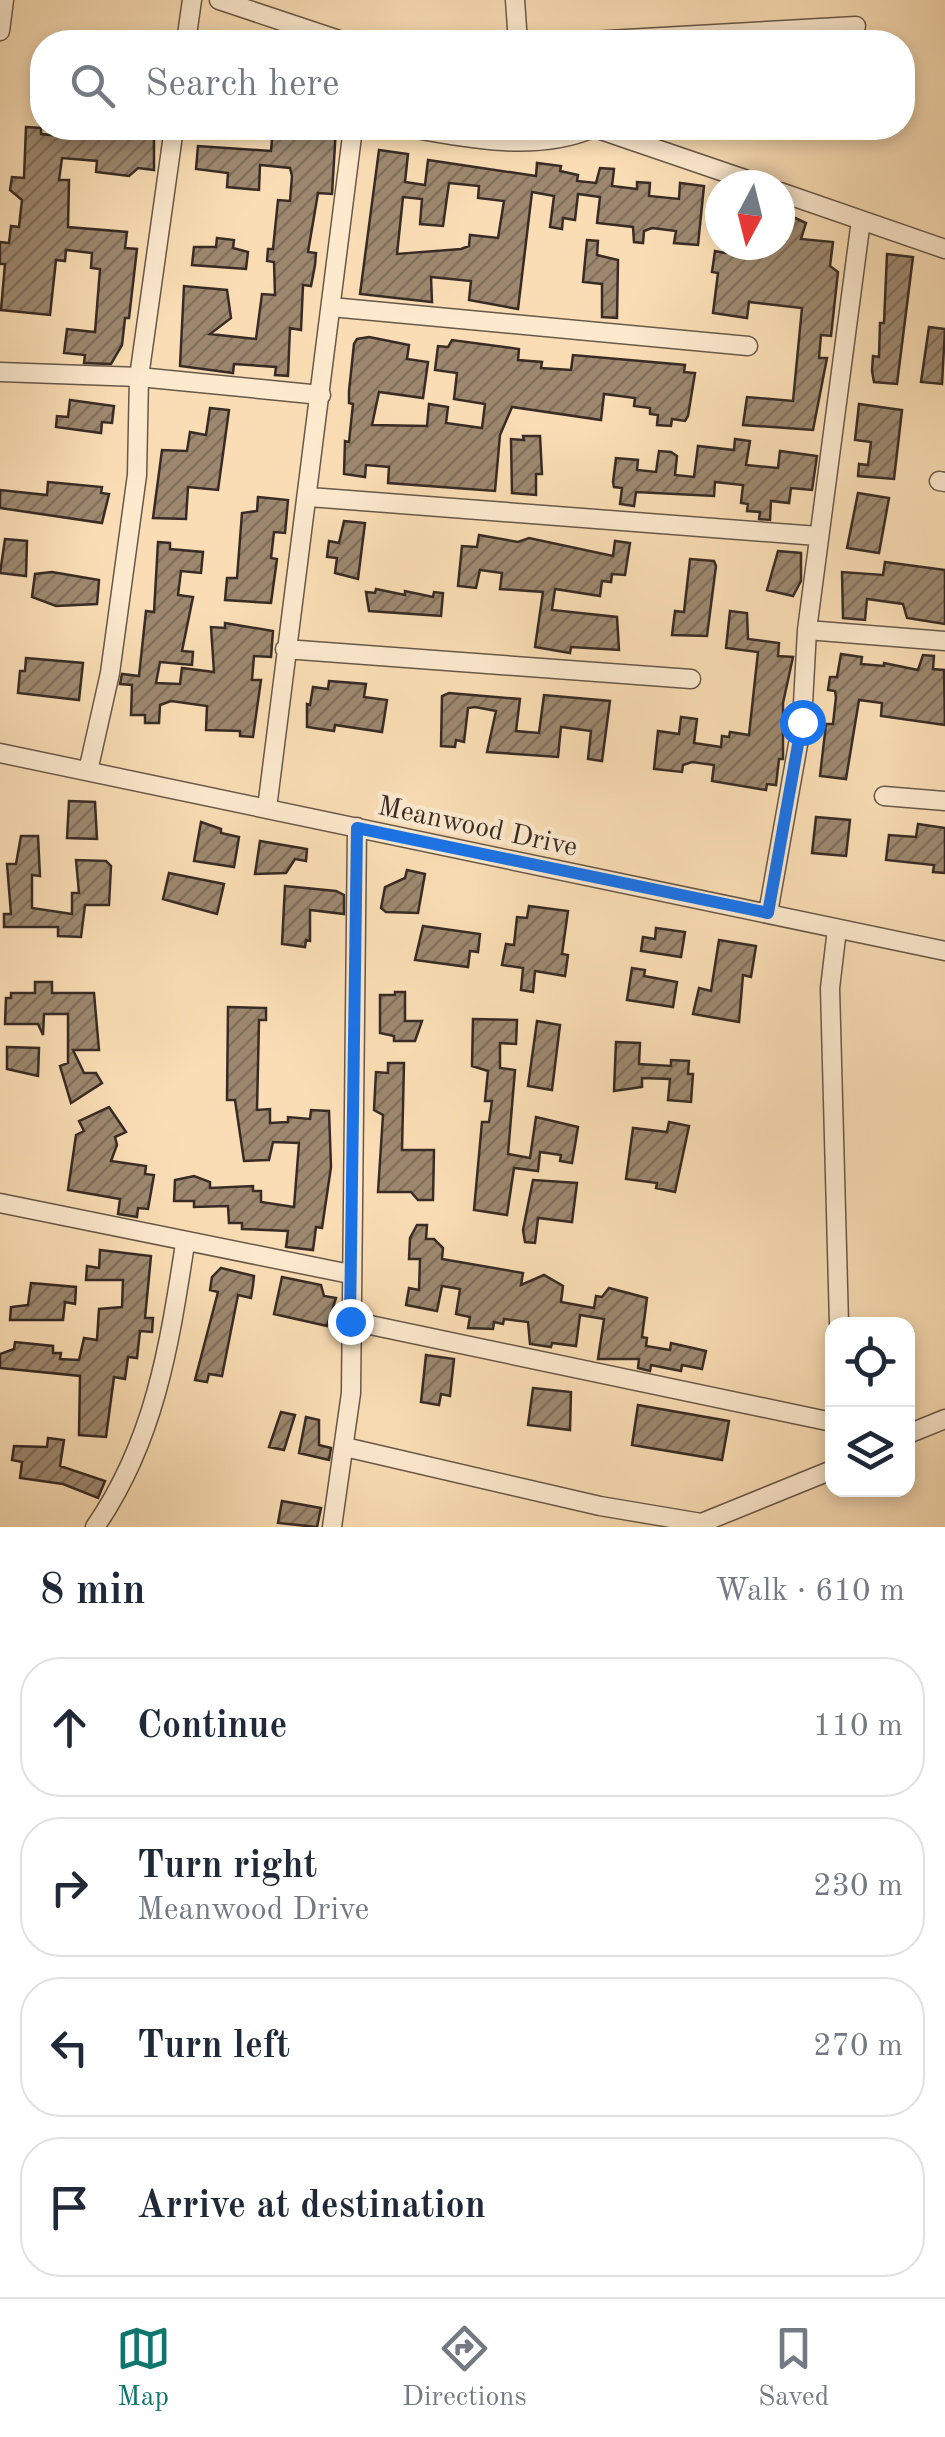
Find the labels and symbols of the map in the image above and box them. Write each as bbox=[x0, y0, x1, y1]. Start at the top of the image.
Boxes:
north arrow bbox=[705, 170, 795, 260]
route start bbox=[780, 700, 826, 746]
street label: Meanwood Drive bbox=[375, 793, 580, 863]
route end bbox=[328, 1299, 374, 1345]

